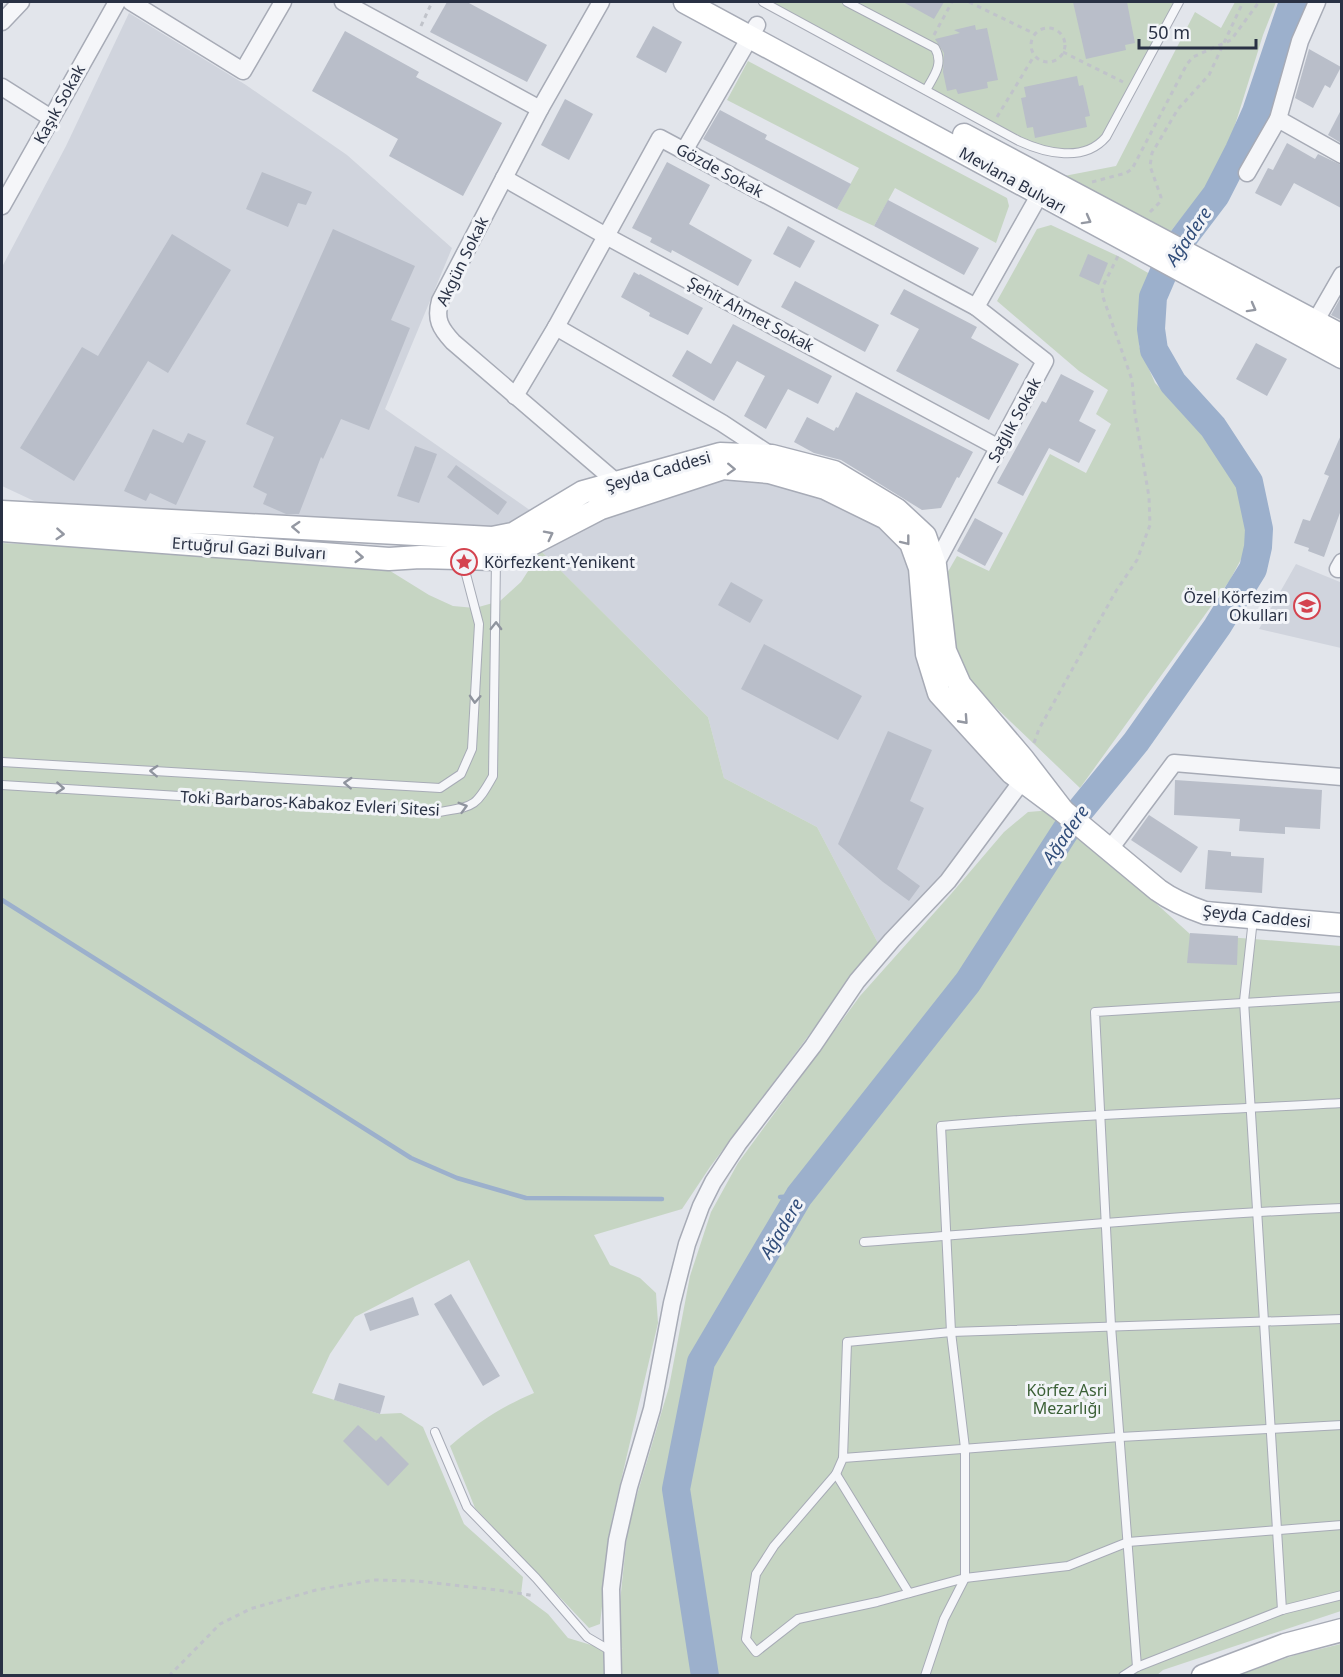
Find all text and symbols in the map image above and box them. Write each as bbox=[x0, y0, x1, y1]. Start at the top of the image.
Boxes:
scale bar bbox=[1139, 12, 1256, 50]
text: 50 m bbox=[1148, 20, 1190, 44]
street label: Kaşık Sokak bbox=[28, 60, 90, 148]
street label: Gözde Sokak bbox=[672, 138, 768, 203]
street label: Mevlana Bulvarı bbox=[955, 141, 1071, 219]
water label: Ağadere bbox=[1158, 202, 1216, 272]
street label: Akgün Sokak bbox=[431, 212, 493, 309]
one-way arrow bbox=[1081, 213, 1091, 224]
street label: Şehit Ahmet Sokak bbox=[684, 271, 819, 357]
one-way arrow bbox=[1246, 301, 1256, 312]
street label: Sağlık Sokak bbox=[982, 373, 1046, 466]
street label: Şeyda Caddesi bbox=[603, 446, 713, 496]
one-way arrow bbox=[727, 463, 736, 475]
one-way arrow bbox=[292, 520, 301, 533]
one-way arrow bbox=[55, 528, 64, 541]
one-way arrow bbox=[543, 531, 553, 542]
street label: Ertuğrul Gazi Bulvarı bbox=[171, 532, 327, 564]
one-way arrow bbox=[899, 534, 910, 545]
place icon: Körfezkent-Yenikent bbox=[449, 547, 479, 577]
one-way arrow bbox=[355, 550, 364, 563]
place label: Körfezkent-Yenikent bbox=[484, 551, 635, 573]
place label: Özel Körfezim Okulları bbox=[1184, 586, 1288, 626]
school or university icon: Özel Körfezim Okulları bbox=[1292, 591, 1322, 621]
one-way arrow bbox=[490, 622, 502, 631]
one-way arrow bbox=[468, 694, 481, 703]
one-way arrow bbox=[957, 713, 968, 724]
one-way arrow bbox=[149, 764, 158, 777]
one-way arrow bbox=[344, 776, 353, 789]
one-way arrow bbox=[55, 782, 64, 795]
street label: Toki Barbaros-Kabakoz Evleri Sitesi bbox=[180, 785, 440, 821]
water label: Ağadere bbox=[1035, 800, 1094, 870]
one-way arrow bbox=[457, 802, 468, 814]
street label: Şeyda Caddesi bbox=[1202, 899, 1312, 933]
water label: Ağadere bbox=[753, 1194, 808, 1264]
park label: Körfez Asri Mezarlığı bbox=[1027, 1379, 1107, 1419]

